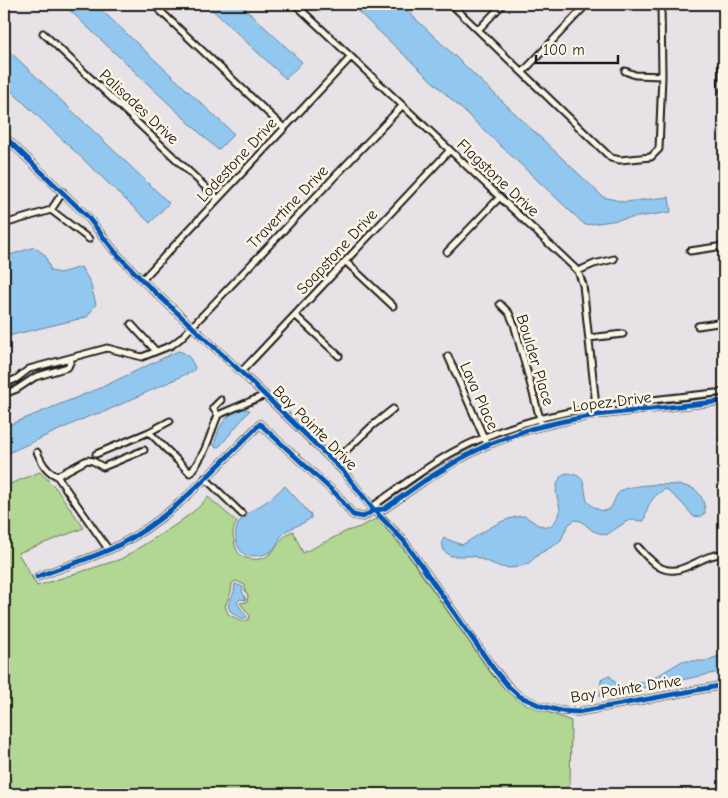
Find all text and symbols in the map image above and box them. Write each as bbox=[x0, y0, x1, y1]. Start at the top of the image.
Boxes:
scale bar bbox=[536, 32, 618, 64]
text: 100 m bbox=[543, 41, 585, 59]
street label: Palisades Drive bbox=[96, 66, 182, 148]
street label: Lodestone Drive bbox=[193, 114, 281, 206]
street label: Flagstone Drive bbox=[453, 135, 543, 221]
street label: Travertine Drive bbox=[244, 162, 332, 252]
street label: Soapstone Drive bbox=[293, 206, 381, 298]
street label: Boulder Place bbox=[513, 312, 557, 408]
street label: Lava Place bbox=[456, 359, 502, 433]
street label: Bay Pointe Drive bbox=[269, 382, 361, 474]
street label: Lopez Drive bbox=[571, 388, 653, 416]
street label: Bay Pointe Drive bbox=[569, 671, 683, 707]

